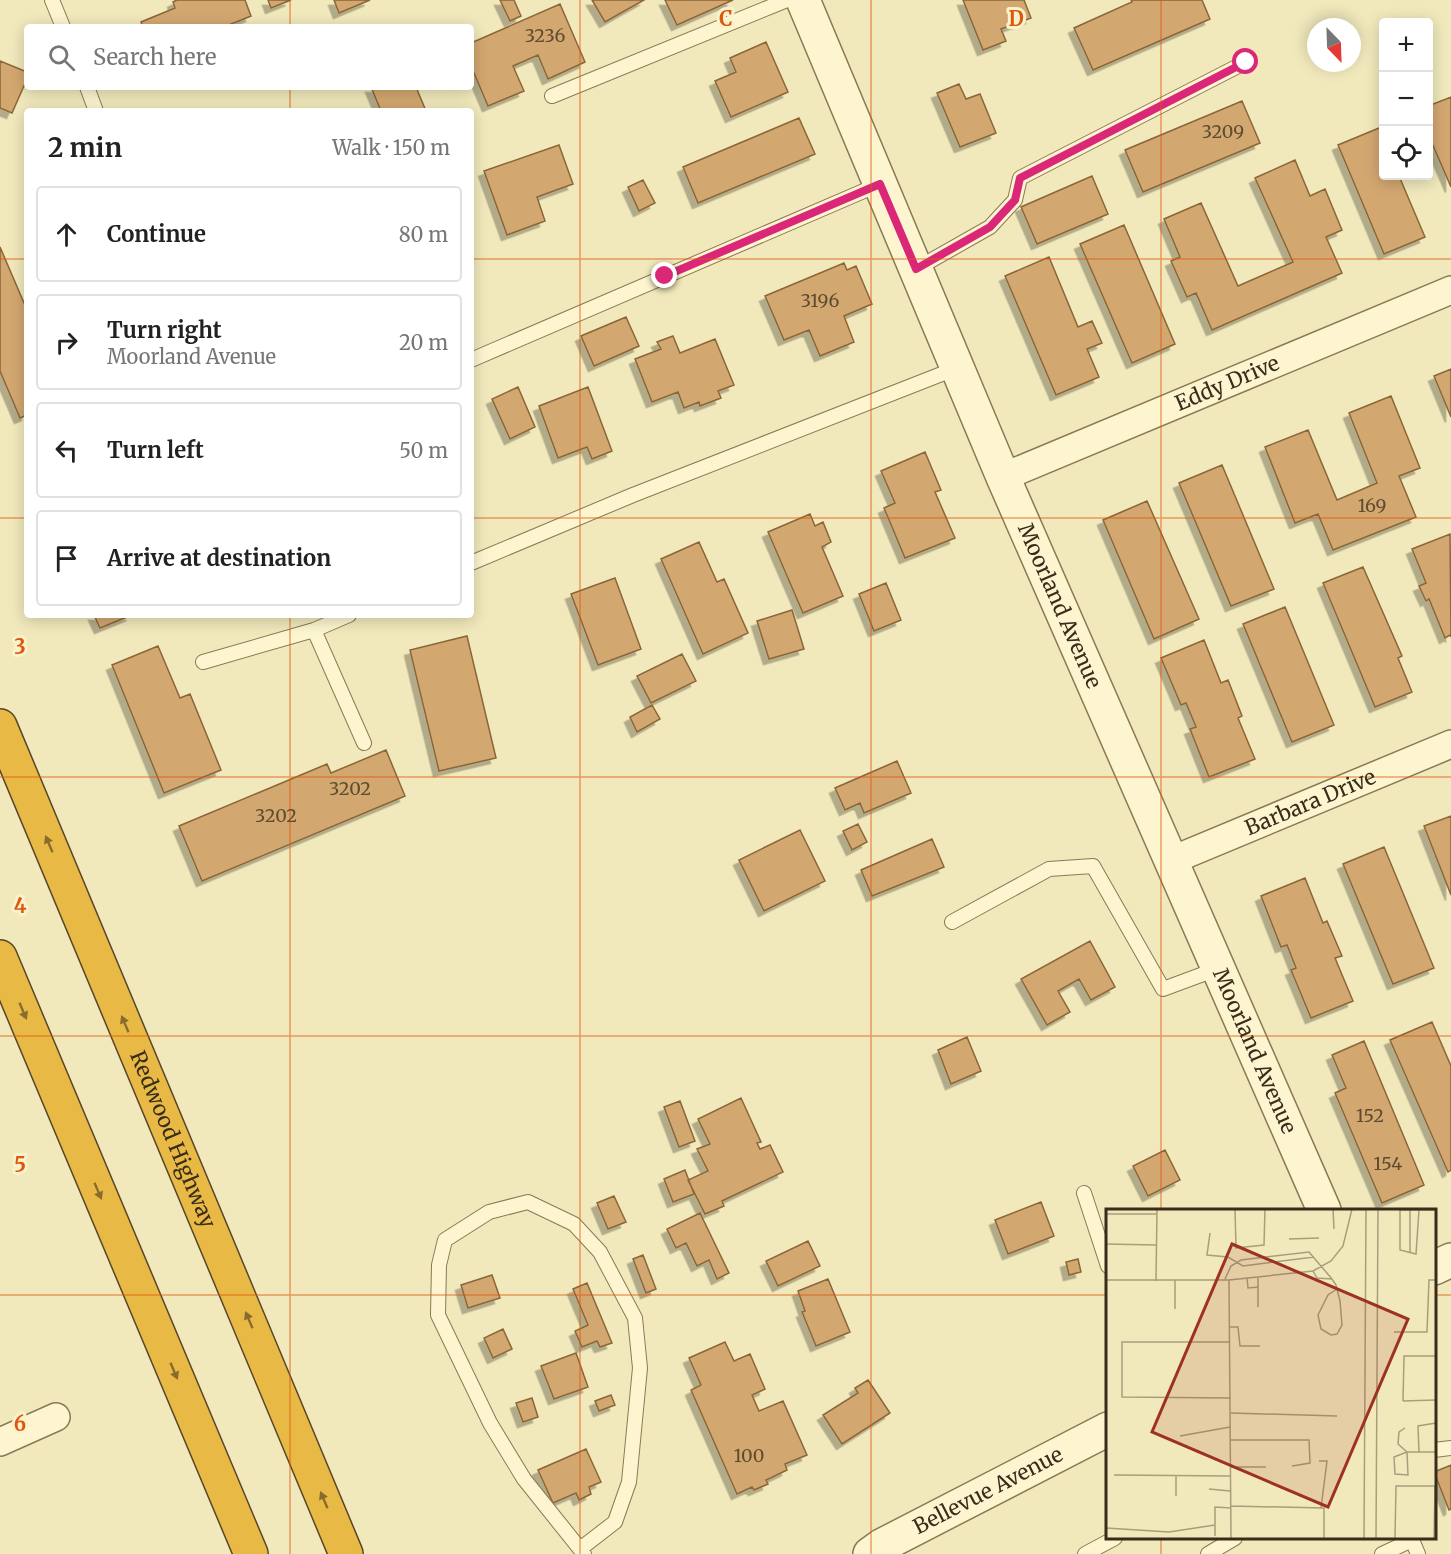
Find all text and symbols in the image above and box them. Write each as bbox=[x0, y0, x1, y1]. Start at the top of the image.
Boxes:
text: C bbox=[719, 6, 733, 31]
text: D bbox=[1008, 6, 1024, 31]
north arrow bbox=[1307, 18, 1361, 72]
map controls bbox=[1379, 18, 1433, 180]
button: + bbox=[1379, 18, 1433, 72]
search box bbox=[24, 24, 474, 90]
house number: 3236 bbox=[525, 24, 565, 47]
icon: search bbox=[45, 41, 78, 74]
text: Search here bbox=[93, 43, 216, 71]
route start bbox=[1232, 48, 1258, 74]
button: − bbox=[1379, 72, 1433, 126]
house number: 3209 bbox=[1202, 120, 1244, 143]
button: locate bbox=[1379, 126, 1433, 180]
text: 2 min bbox=[48, 131, 122, 164]
text: Walk · 150 m bbox=[332, 135, 450, 160]
icon: ahead bbox=[50, 218, 83, 251]
text: Continue bbox=[107, 220, 206, 248]
text: 80 m bbox=[399, 222, 448, 247]
route end bbox=[651, 262, 677, 288]
house number: 3196 bbox=[801, 289, 839, 312]
text: Turn right bbox=[107, 316, 221, 344]
icon: right bbox=[50, 326, 83, 359]
text: 20 m bbox=[399, 330, 448, 355]
text: Moorland Avenue bbox=[107, 344, 276, 369]
street label: Eddy Drive bbox=[1171, 349, 1283, 417]
icon: left bbox=[50, 434, 83, 467]
text: Turn left bbox=[107, 436, 204, 464]
text: 50 m bbox=[399, 438, 448, 463]
house number: 169 bbox=[1358, 494, 1386, 517]
street label: Moorland Avenue bbox=[1012, 519, 1108, 693]
icon: arrive bbox=[50, 542, 83, 575]
text: Arrive at destination bbox=[107, 544, 331, 572]
text: 3 bbox=[14, 634, 26, 659]
street label: Barbara Drive bbox=[1241, 763, 1380, 841]
house number: 3202 bbox=[329, 777, 371, 800]
house number: 3202 bbox=[255, 804, 297, 827]
one-way arrow bbox=[44, 835, 54, 853]
text: 4 bbox=[14, 893, 27, 918]
street label: Moorland Avenue bbox=[1207, 964, 1303, 1138]
one-way arrow bbox=[18, 1003, 28, 1021]
one-way arrow bbox=[120, 1015, 129, 1033]
street label: Redwood Highway bbox=[124, 1047, 222, 1232]
house number: 152 bbox=[1356, 1104, 1384, 1127]
text: 5 bbox=[14, 1152, 26, 1177]
house number: 154 bbox=[1374, 1152, 1402, 1175]
one-way arrow bbox=[94, 1182, 104, 1200]
inset map bbox=[1106, 1209, 1436, 1539]
one-way arrow bbox=[244, 1311, 253, 1329]
one-way arrow bbox=[169, 1362, 179, 1380]
text: 6 bbox=[14, 1411, 26, 1436]
street label: Bellevue Avenue bbox=[908, 1441, 1067, 1540]
house number: 100 bbox=[734, 1444, 764, 1467]
one-way arrow bbox=[319, 1491, 328, 1509]

